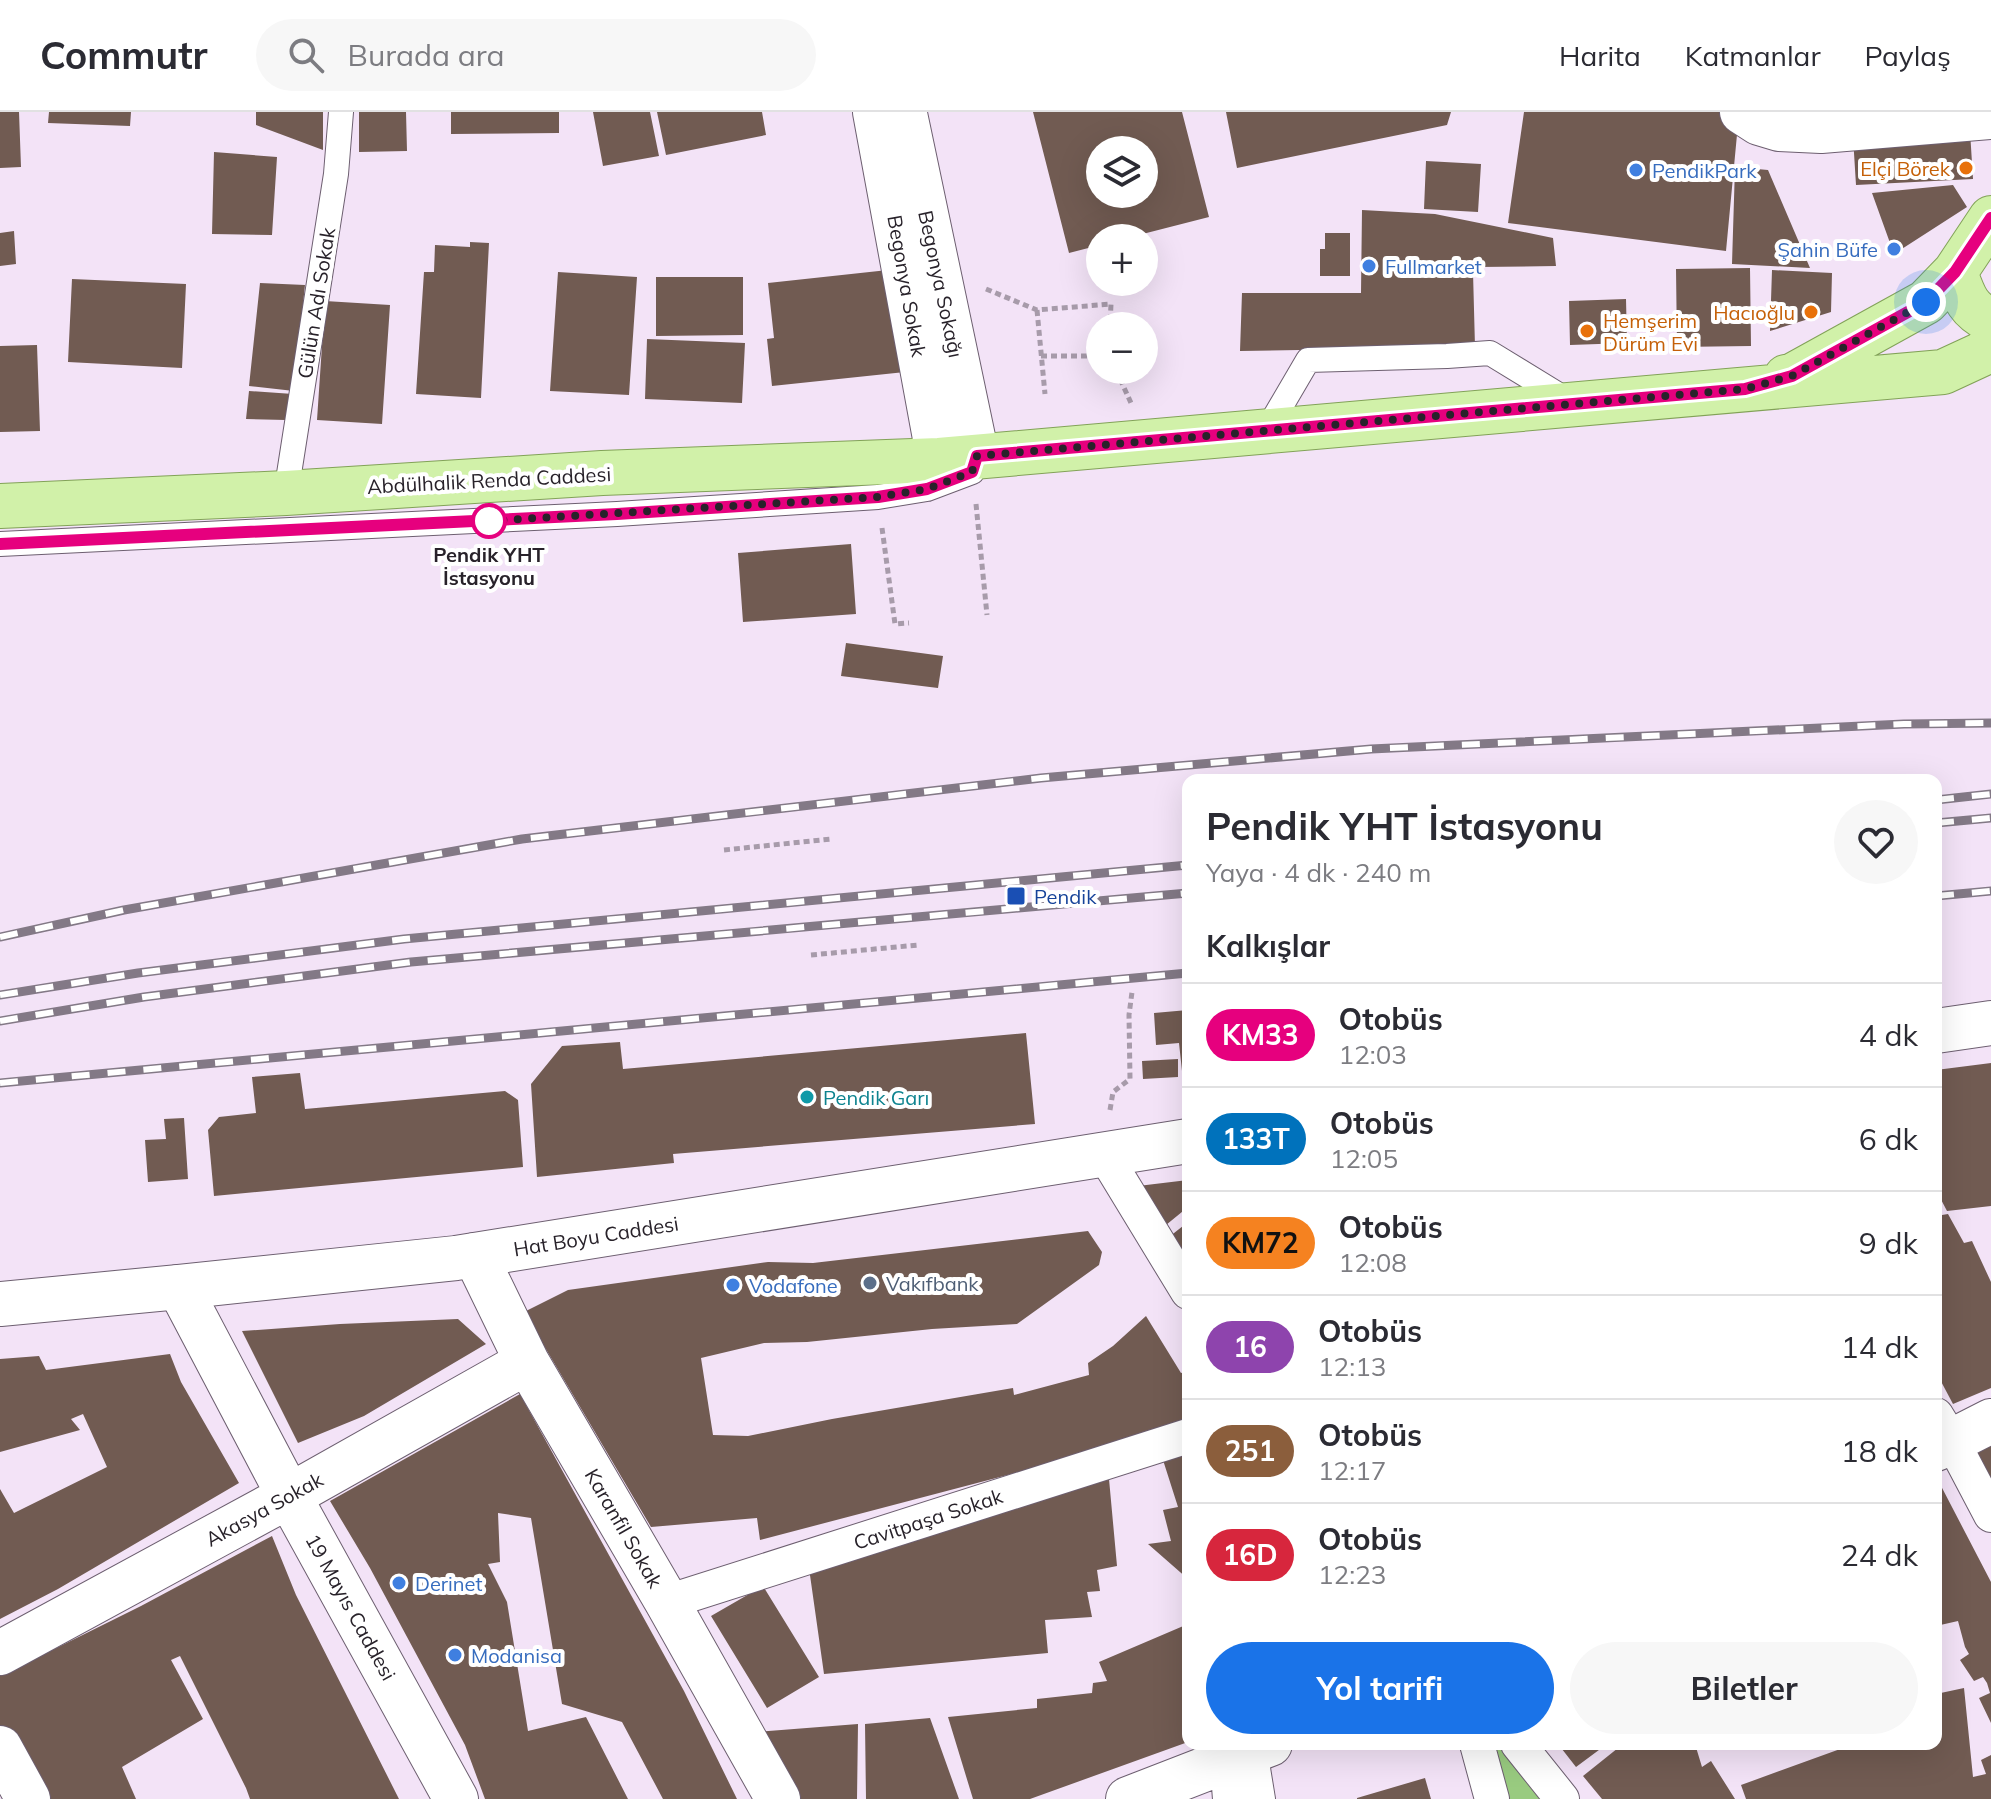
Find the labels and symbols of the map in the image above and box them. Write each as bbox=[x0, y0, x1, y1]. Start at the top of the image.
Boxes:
place label: Elçi Börek bbox=[1860, 156, 1951, 181]
place label: PendikPark bbox=[1652, 158, 1757, 183]
marker: Elçi Börek bbox=[1957, 159, 1975, 177]
marker: PendikPark bbox=[1627, 161, 1645, 179]
street label: Begonya Sokağı bbox=[913, 208, 969, 360]
street label: Begonya Sokak bbox=[882, 213, 932, 360]
street label: Gülün Adı Sokak bbox=[292, 225, 340, 380]
place label: Şahin Büfe bbox=[1778, 237, 1878, 262]
marker: Şahin Büfe bbox=[1885, 240, 1903, 258]
place label: Fullmarket bbox=[1385, 254, 1482, 279]
marker: Fullmarket bbox=[1360, 257, 1378, 275]
your location bbox=[1906, 282, 1946, 322]
place label: Hacıoğlu bbox=[1713, 300, 1795, 325]
marker: Hacıoğlu bbox=[1802, 303, 1820, 321]
place label: Hemşerim Dürüm Evi bbox=[1603, 308, 1698, 356]
marker: Hemşerim Dürüm Evi bbox=[1578, 322, 1596, 340]
street label: Abdülhalik Renda Caddesi bbox=[366, 461, 612, 499]
marker: Pendik YHT İstasyonu bbox=[472, 504, 506, 538]
place label: Pendik YHT İstasyonu bbox=[433, 542, 545, 590]
place label: Pendik bbox=[1034, 884, 1097, 909]
marker: Pendik bbox=[1005, 885, 1027, 907]
place label: Pendik Garı bbox=[823, 1085, 929, 1110]
marker: Pendik Garı bbox=[798, 1088, 816, 1106]
street label: Hat Boyu Caddesi bbox=[512, 1211, 680, 1261]
place label: Vakıfbank bbox=[886, 1271, 979, 1296]
place label: Vodafone bbox=[749, 1273, 838, 1298]
marker: Vakıfbank bbox=[861, 1274, 879, 1292]
marker: Vodafone bbox=[724, 1276, 742, 1294]
street label: Karanfil Sokak bbox=[580, 1464, 669, 1593]
street label: Akasya Sokak bbox=[201, 1466, 328, 1552]
street label: Cavitpaşa Sokak bbox=[850, 1483, 1006, 1555]
street label: 19 Mayıs Caddesi bbox=[300, 1529, 402, 1685]
place label: Derinet bbox=[415, 1571, 482, 1596]
marker: Derinet bbox=[390, 1574, 408, 1592]
place label: Modanisa bbox=[471, 1643, 562, 1668]
marker: Modanisa bbox=[446, 1646, 464, 1664]

